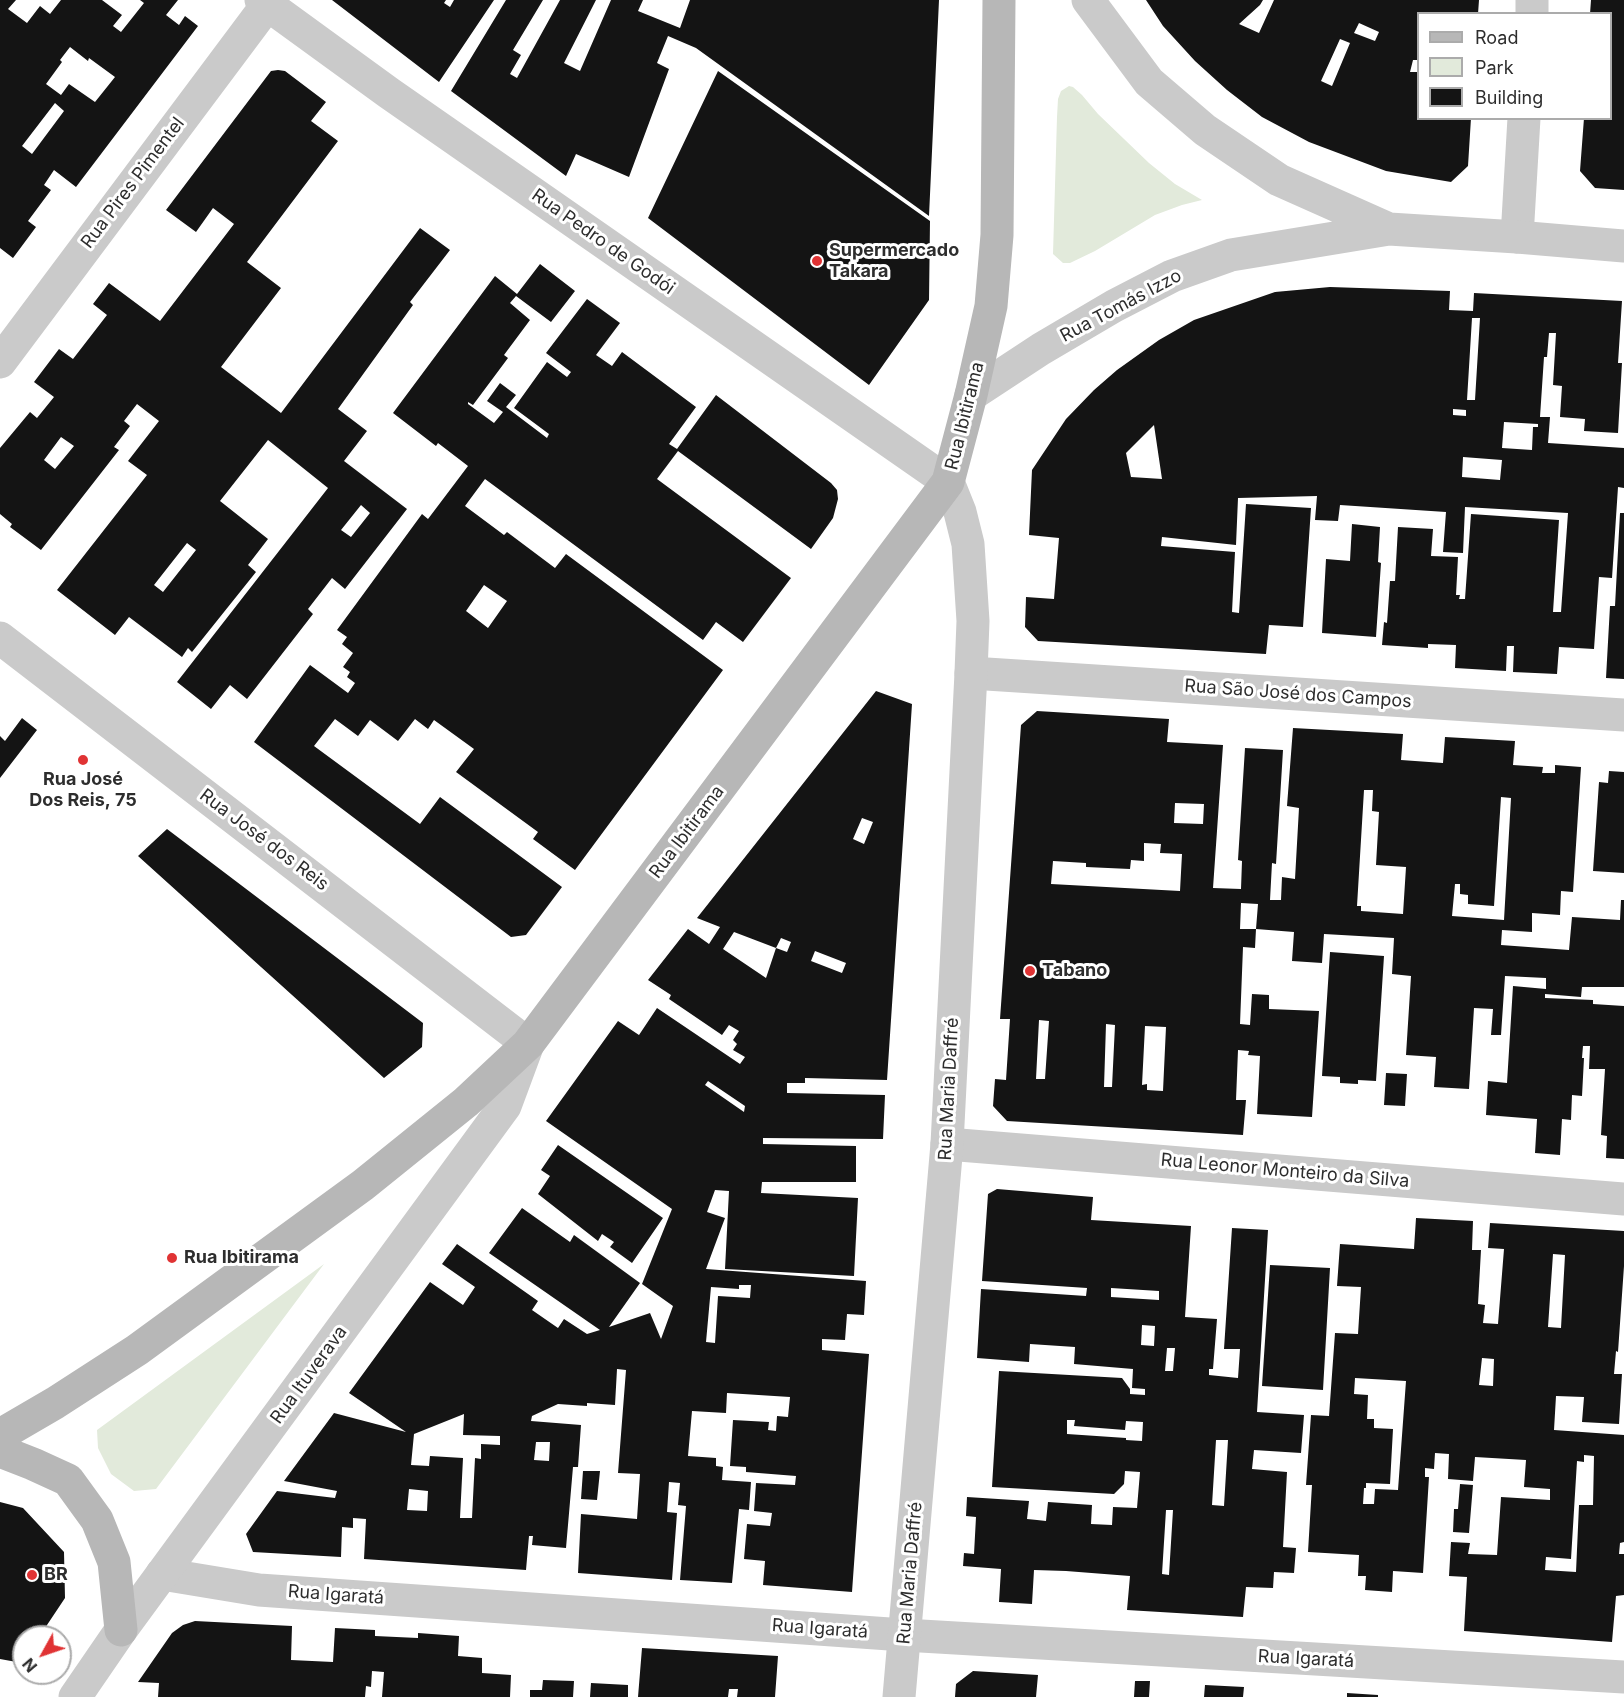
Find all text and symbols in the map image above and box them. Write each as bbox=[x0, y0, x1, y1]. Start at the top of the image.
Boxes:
legend bbox=[1417, 12, 1612, 120]
text: Road bbox=[1475, 27, 1518, 48]
text: Park bbox=[1475, 57, 1514, 78]
text: Building bbox=[1475, 87, 1543, 108]
street label: Rua Pires Pimentel bbox=[77, 113, 189, 253]
street label: Rua Pedro de Godói bbox=[527, 185, 679, 299]
place label: Supermercado Takara bbox=[829, 240, 959, 282]
marker: Supermercado Takara bbox=[810, 254, 824, 268]
street label: Rua Tomás Izzo bbox=[1057, 265, 1185, 347]
street label: Rua Ibitirama bbox=[941, 360, 989, 472]
street label: Rua São José dos Campos bbox=[1184, 675, 1412, 713]
marker: Rua José Dos Reis, 75 bbox=[76, 753, 90, 767]
place label: Rua José Dos Reis, 75 bbox=[29, 769, 137, 812]
street label: Rua Ibitirama bbox=[645, 781, 729, 883]
street label: Rua José dos Reis bbox=[195, 785, 333, 895]
place label: Tabano bbox=[1042, 960, 1107, 982]
marker: Tabano bbox=[1023, 964, 1037, 978]
street label: Rua Maria Daffré bbox=[934, 1017, 964, 1161]
street label: Rua Leonor Monteiro da Silva bbox=[1160, 1149, 1410, 1193]
place label: Rua Ibitirama bbox=[184, 1247, 299, 1269]
marker: Rua Ibitirama bbox=[165, 1251, 179, 1265]
street label: Rua Ituverava bbox=[266, 1322, 352, 1428]
street label: Rua Maria Daffré bbox=[893, 1501, 927, 1645]
place label: BR bbox=[44, 1564, 68, 1586]
marker: BR bbox=[25, 1568, 39, 1582]
street label: Rua Igaratá bbox=[287, 1581, 385, 1609]
street label: Rua Igaratá bbox=[771, 1615, 869, 1643]
north arrow bbox=[12, 1625, 72, 1685]
street label: Rua Igaratá bbox=[1257, 1646, 1355, 1672]
text: N bbox=[18, 1654, 41, 1676]

